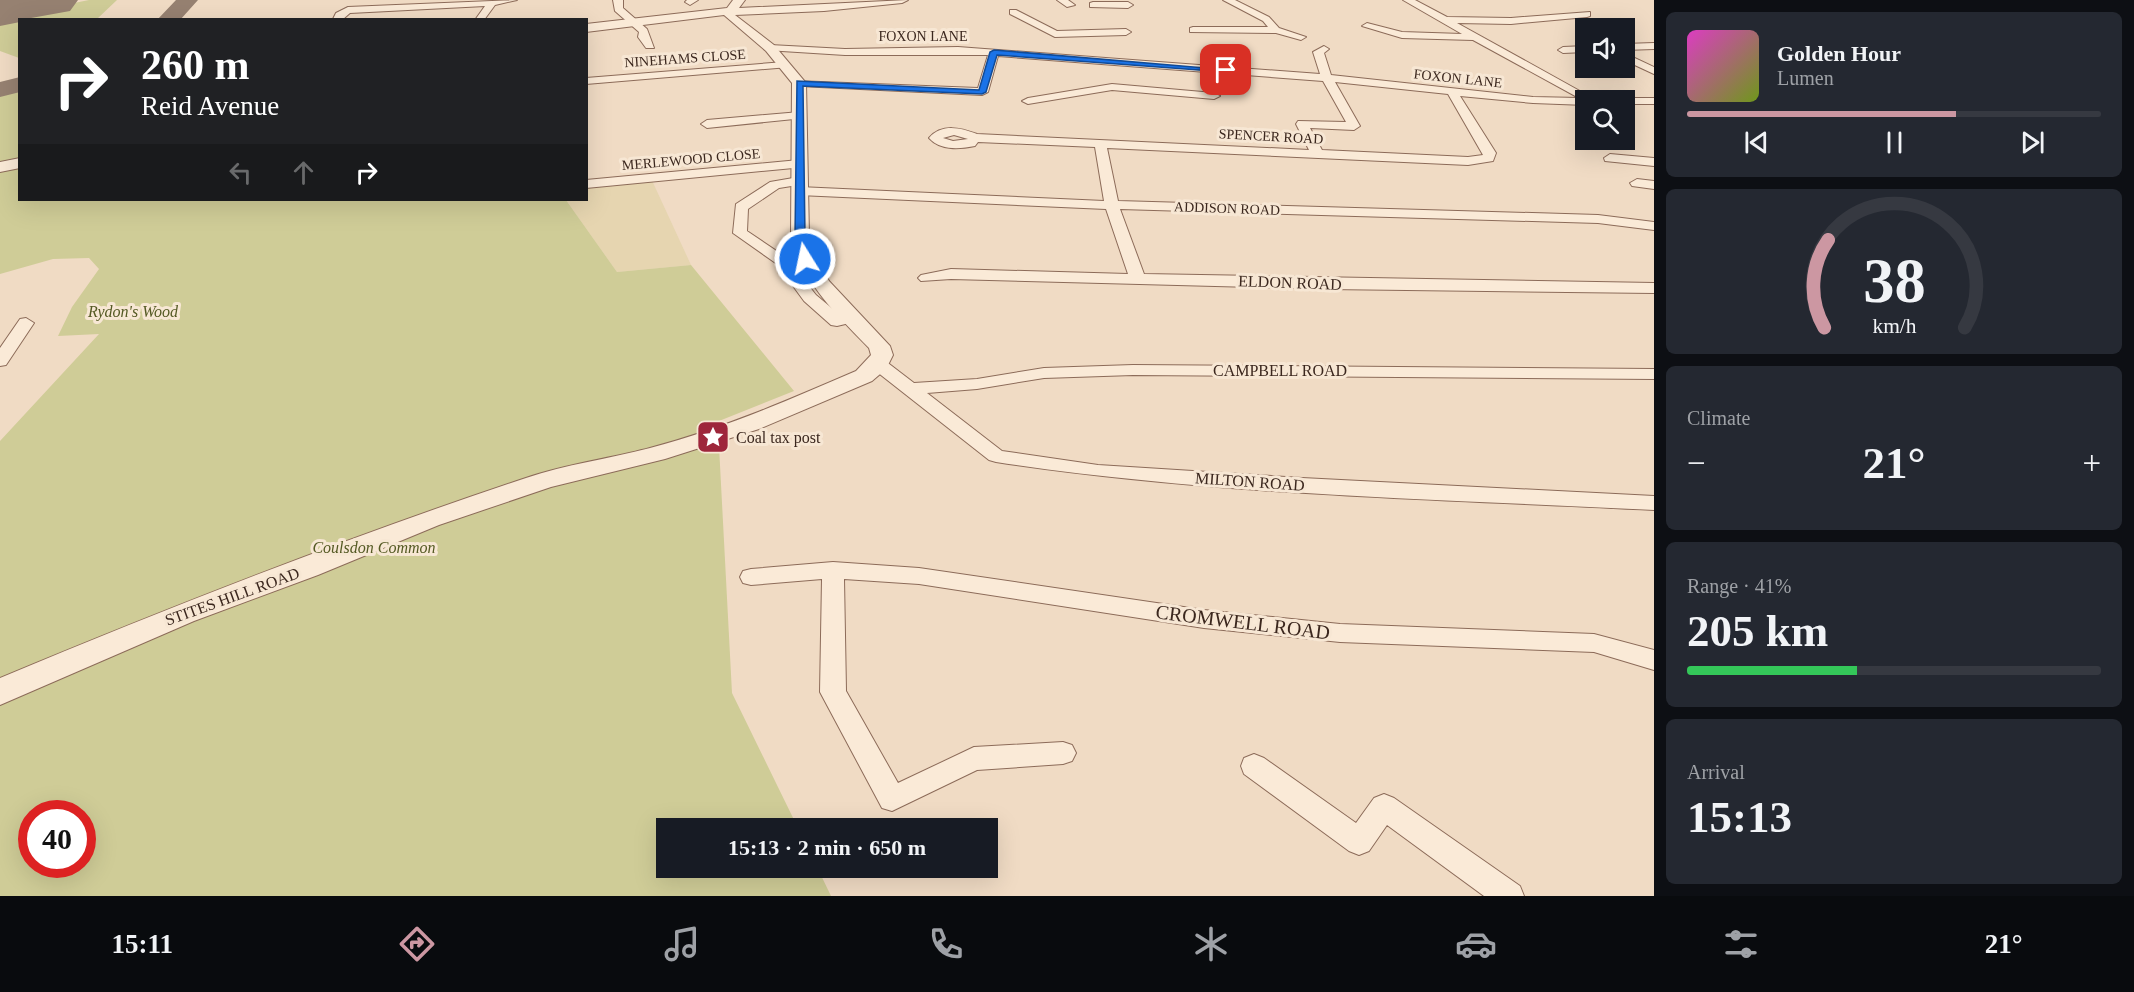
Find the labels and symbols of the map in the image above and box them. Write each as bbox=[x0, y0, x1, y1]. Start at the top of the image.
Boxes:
street label: FOXON LANE bbox=[878, 29, 968, 44]
pin bbox=[1200, 44, 1251, 95]
street label: NINEHAMS CLOSE bbox=[624, 47, 746, 70]
street label: FOXON LANE bbox=[1413, 66, 1503, 91]
street label: SPENCER ROAD bbox=[1218, 126, 1324, 147]
street label: MERLEWOOD CLOSE bbox=[621, 146, 761, 173]
street label: ADDISON ROAD bbox=[1174, 199, 1280, 218]
position arrow bbox=[773, 227, 837, 291]
street label: ELDON ROAD bbox=[1238, 272, 1342, 293]
park label: Rydon's Wood bbox=[87, 303, 179, 321]
street label: CAMPBELL ROAD bbox=[1213, 362, 1347, 379]
place icon: Coal tax post bbox=[695, 419, 731, 455]
place label: Coal tax post bbox=[736, 429, 821, 447]
street label: MILTON ROAD bbox=[1195, 469, 1305, 494]
park label: Coulsdon Common bbox=[312, 539, 436, 556]
street label: STITES HILL ROAD bbox=[163, 564, 302, 629]
street label: CROMWELL ROAD bbox=[1155, 600, 1331, 644]
speed limit sign: 40 bbox=[18, 800, 96, 878]

